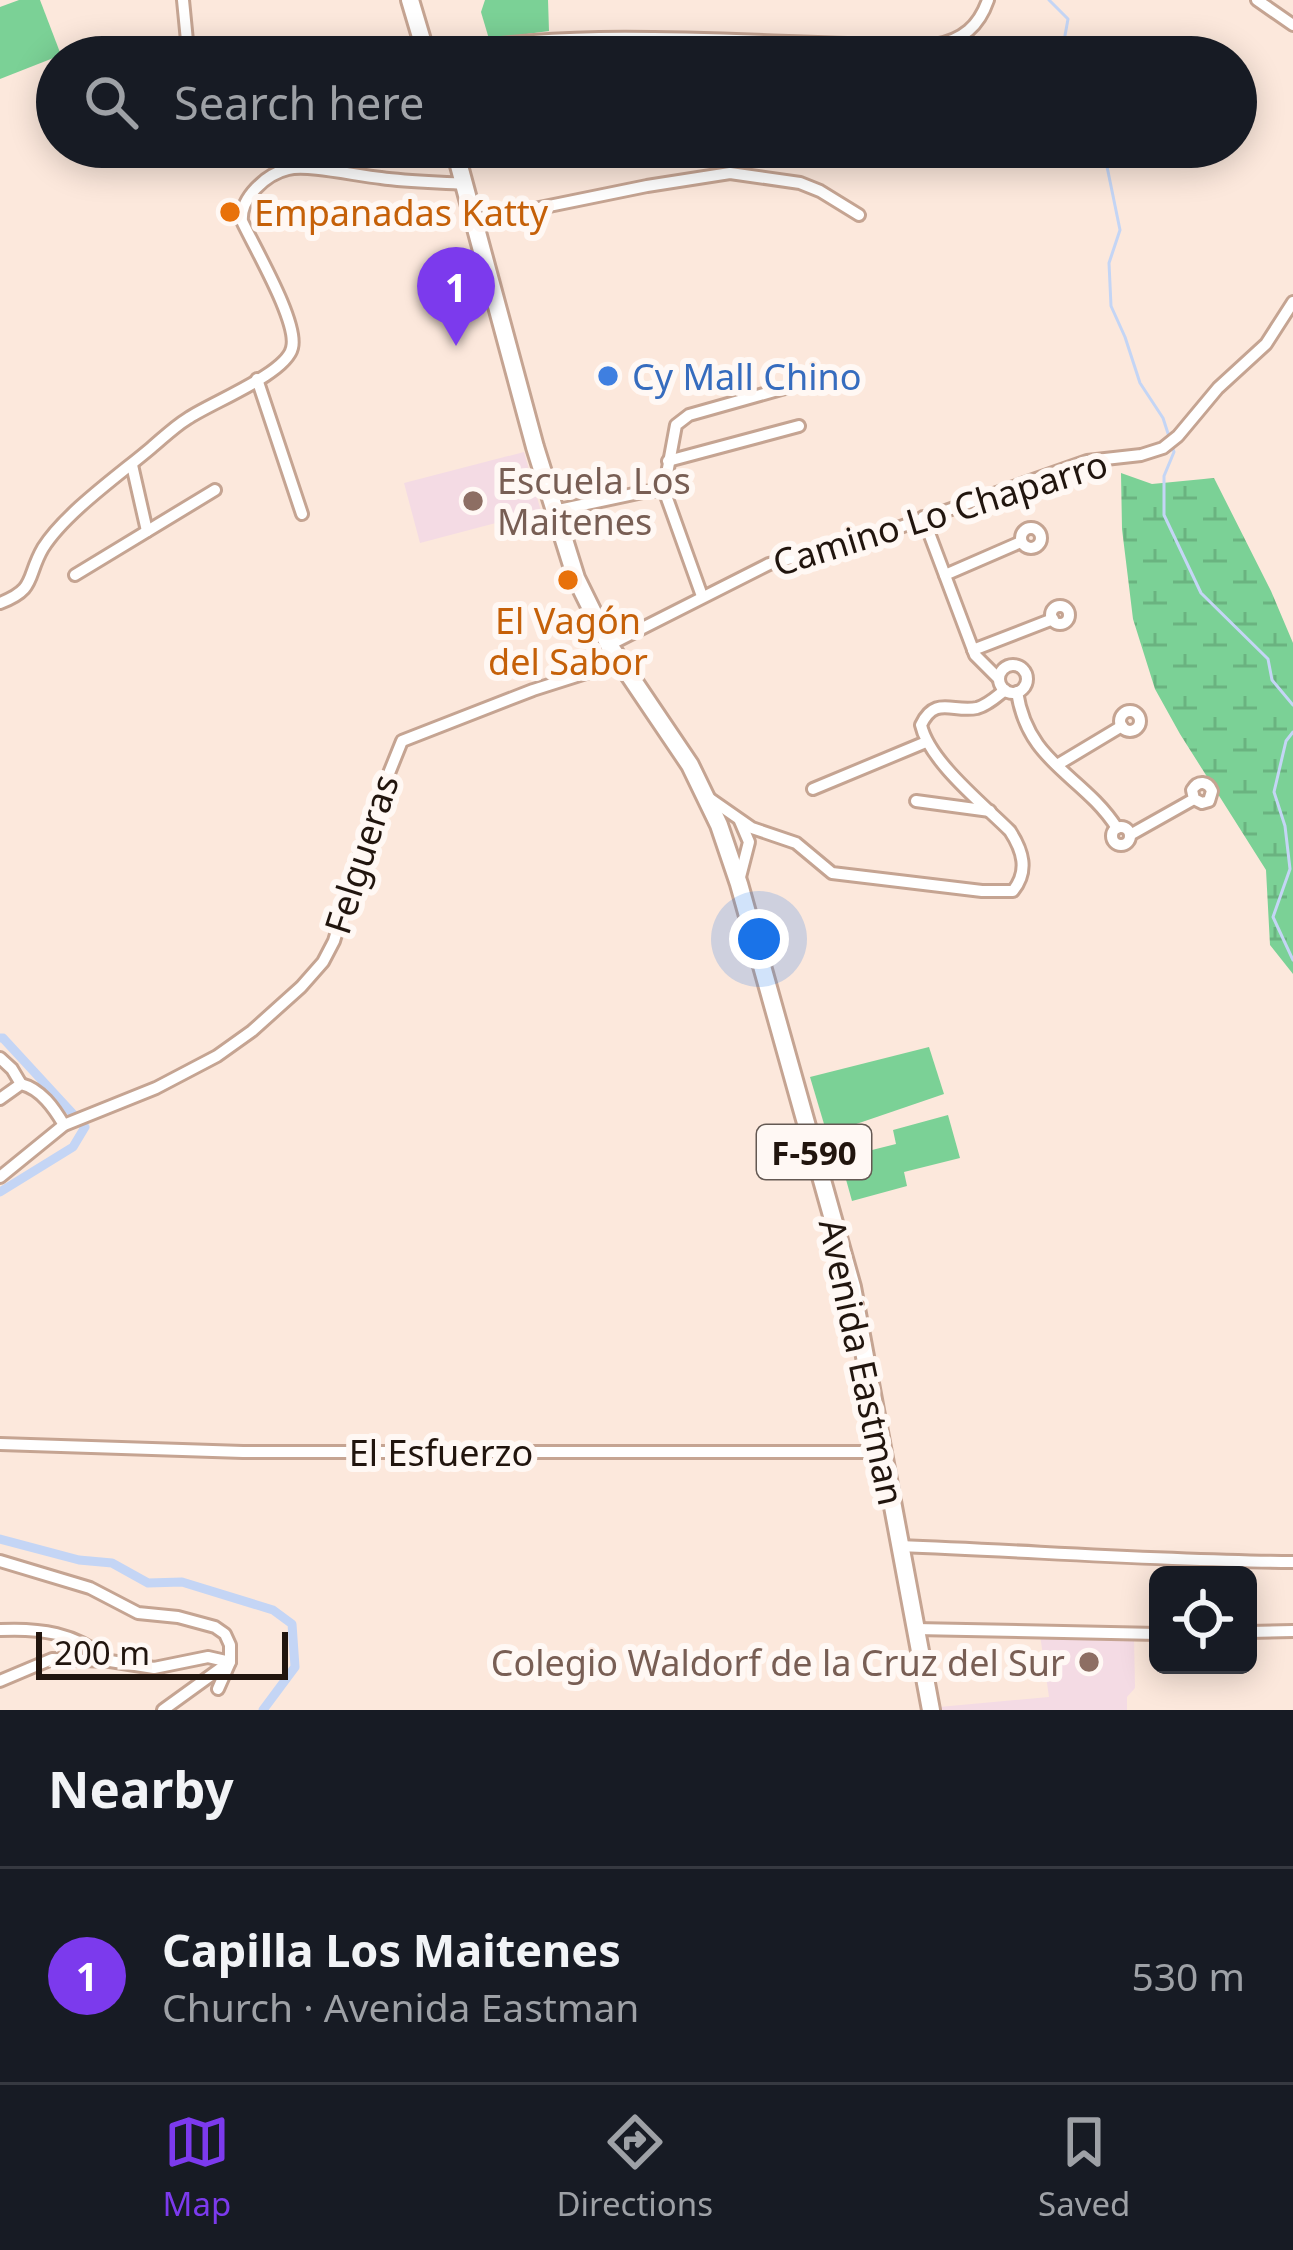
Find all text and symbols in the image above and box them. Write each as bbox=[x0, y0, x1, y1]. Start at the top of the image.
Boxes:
search box bbox=[36, 36, 1257, 168]
icon: search bbox=[78, 69, 144, 135]
text: Search here bbox=[174, 72, 424, 133]
place label: Empanadas Katty bbox=[254, 188, 549, 237]
marker: Empanadas Katty bbox=[217, 199, 243, 225]
pin: 1 bbox=[417, 247, 495, 346]
place label: Cy Mall Chino bbox=[632, 352, 862, 401]
marker: Cy Mall Chino bbox=[595, 363, 621, 389]
street label: Camino Lo Chaparro bbox=[767, 439, 1113, 587]
place label: Escuela Los Maitenes bbox=[497, 456, 691, 546]
marker: Escuela Los Maitenes bbox=[460, 488, 486, 514]
marker: El Vagón del Sabor bbox=[555, 567, 581, 593]
place label: El Vagón del Sabor bbox=[488, 596, 648, 686]
street label: Felgueras bbox=[312, 768, 410, 940]
your location bbox=[729, 909, 789, 969]
road number: F-590 bbox=[757, 1125, 871, 1179]
street label: Avenida Eastman bbox=[808, 1214, 916, 1510]
street label: El Esfuerzo bbox=[349, 1428, 533, 1477]
map controls bbox=[1149, 1566, 1257, 1674]
button: locate bbox=[1149, 1566, 1257, 1674]
scale bar bbox=[36, 1626, 288, 1679]
text: 200 m bbox=[54, 1630, 150, 1675]
place label: Colegio Waldorf de la Cruz del Sur bbox=[491, 1638, 1065, 1687]
marker: Colegio Waldorf de la Cruz del Sur bbox=[1076, 1649, 1102, 1675]
text: Nearby bbox=[48, 1753, 234, 1823]
text: Capilla Los Maitenes bbox=[162, 1919, 621, 1980]
text: 1 bbox=[76, 1949, 98, 2002]
text: 530 m bbox=[1131, 1949, 1245, 2002]
text: Church · Avenida Eastman bbox=[162, 1980, 639, 2033]
tab: Map bbox=[163, 2109, 231, 2226]
tab: Directions bbox=[556, 2109, 713, 2226]
tab: Saved bbox=[1038, 2109, 1130, 2226]

